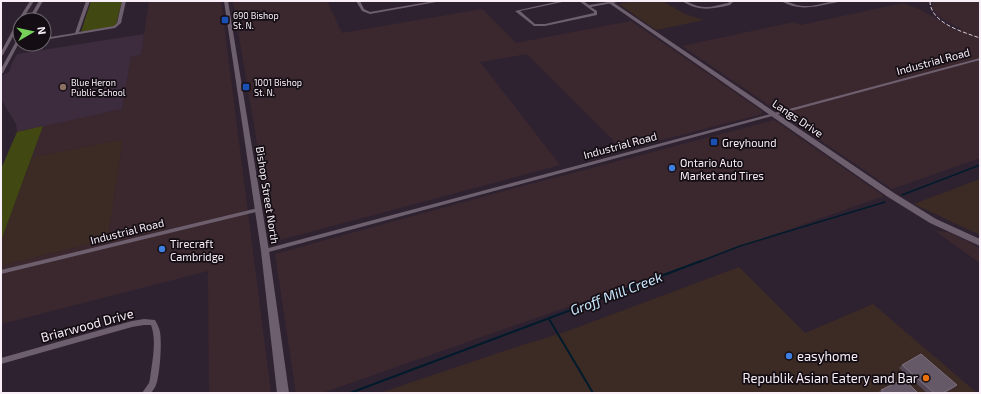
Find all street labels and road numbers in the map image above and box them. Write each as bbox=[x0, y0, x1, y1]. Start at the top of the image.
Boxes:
street label: Industrial Road bbox=[895, 45, 971, 77]
street label: Langs Drive bbox=[770, 96, 826, 140]
street label: Industrial Road bbox=[582, 129, 658, 161]
street label: Bishop Street North bbox=[254, 145, 282, 245]
street label: Industrial Road bbox=[89, 216, 165, 246]
street label: Briarwood Drive bbox=[39, 305, 135, 345]

